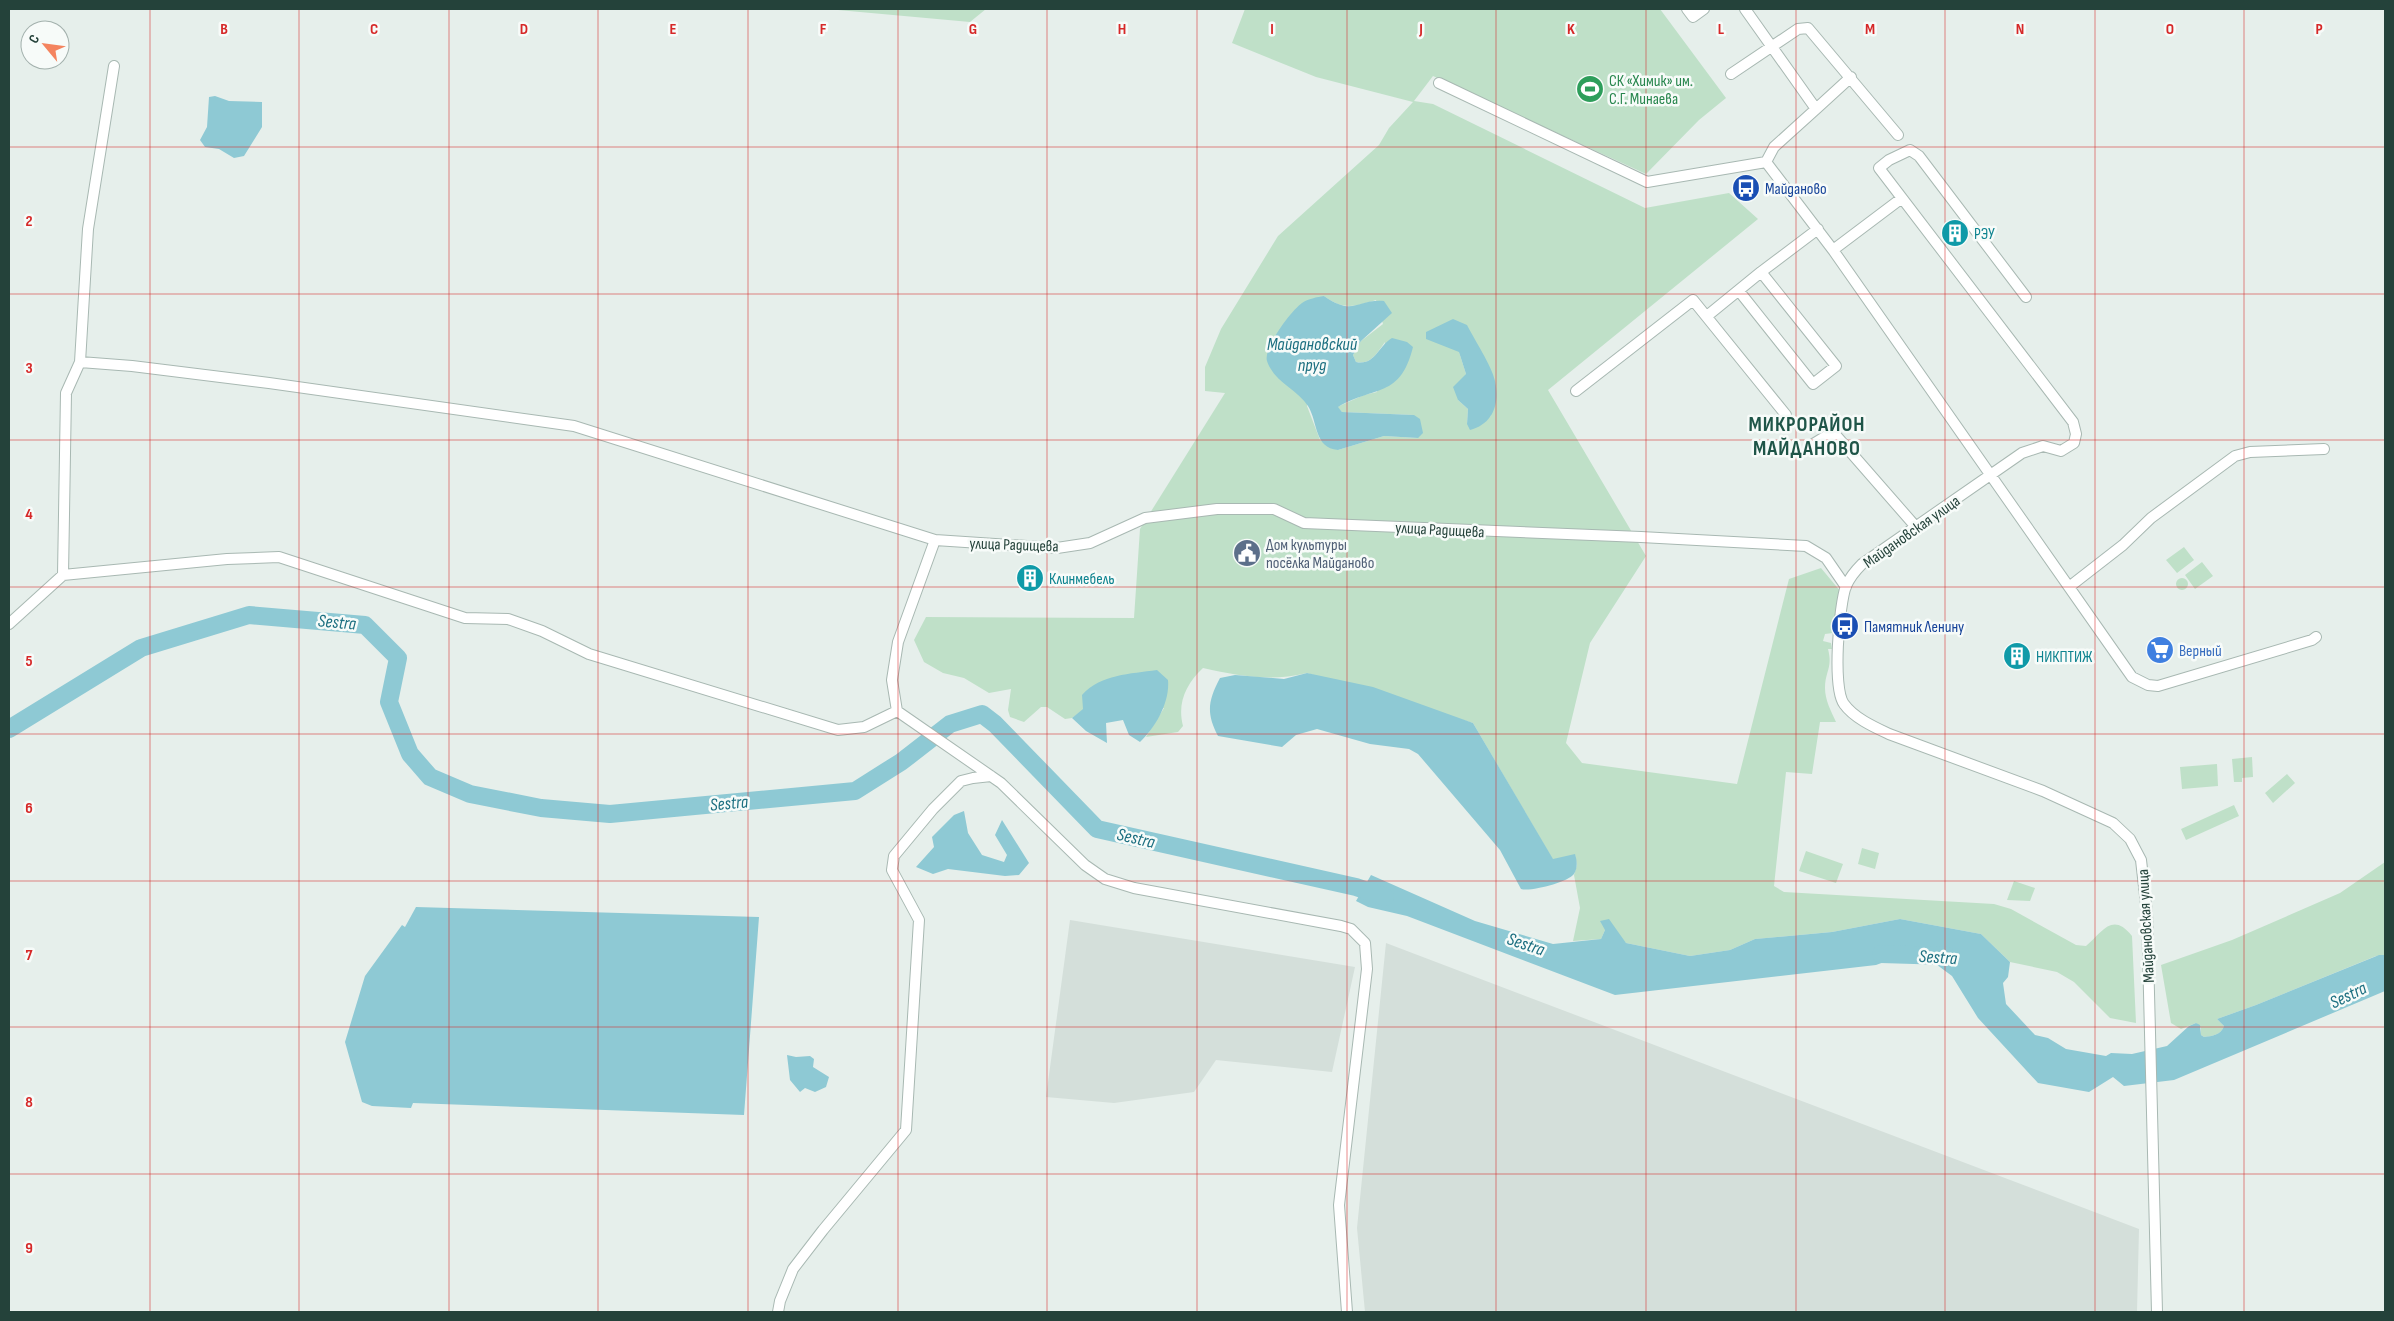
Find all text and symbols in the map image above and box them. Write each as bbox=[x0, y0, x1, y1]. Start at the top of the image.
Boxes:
north arrow bbox=[20, 20, 70, 70]
text: B bbox=[220, 20, 228, 39]
text: C bbox=[370, 20, 378, 39]
text: D bbox=[520, 20, 528, 39]
text: E bbox=[670, 20, 677, 39]
text: F bbox=[820, 20, 827, 39]
text: G bbox=[969, 20, 977, 39]
text: H bbox=[1118, 20, 1126, 39]
text: I bbox=[1270, 20, 1274, 39]
text: J bbox=[1418, 20, 1423, 39]
text: K bbox=[1567, 20, 1575, 39]
text: L bbox=[1718, 20, 1725, 39]
text: M bbox=[1865, 20, 1875, 39]
text: N bbox=[2016, 20, 2024, 39]
text: O bbox=[2166, 20, 2174, 39]
text: P bbox=[2315, 20, 2323, 39]
text: С bbox=[25, 32, 43, 46]
place label: СК «Химик» им. С.Г. Минаева bbox=[1609, 72, 1693, 109]
sports icon: СК «Химик» им. С.Г. Минаева bbox=[1575, 74, 1605, 104]
bus stop icon: Майданово bbox=[1731, 173, 1761, 203]
place label: Майданово bbox=[1765, 180, 1827, 199]
text: 2 bbox=[25, 212, 33, 231]
building icon: РЭУ bbox=[1940, 218, 1970, 248]
place label: РЭУ bbox=[1974, 225, 1995, 244]
water label: Майдановский пруд bbox=[1267, 334, 1358, 376]
text: 3 bbox=[25, 359, 33, 378]
district label: МИКРОРАЙОН МАЙДАНОВО bbox=[1748, 412, 1866, 461]
street label: Майдановская улица bbox=[1860, 492, 1964, 573]
text: 4 bbox=[25, 505, 33, 524]
street label: улица Радищева bbox=[1395, 519, 1485, 542]
street label: улица Радищева bbox=[969, 534, 1059, 557]
place label: Дом культуры посёлка Майданово bbox=[1266, 536, 1374, 573]
public building icon: Дом культуры посёлка Майданово bbox=[1232, 538, 1262, 568]
building icon: Клинмебель bbox=[1015, 563, 1045, 593]
place label: Клинмебель bbox=[1049, 570, 1115, 589]
water label: Sestra bbox=[317, 610, 358, 635]
bus stop icon: Памятник Ленину bbox=[1830, 611, 1860, 641]
place label: Памятник Ленину bbox=[1864, 618, 1964, 637]
supermarket icon: Верный bbox=[2145, 635, 2175, 665]
building icon: НИКПТИЖ bbox=[2002, 641, 2032, 671]
place label: Верный bbox=[2179, 642, 2222, 661]
place label: НИКПТИЖ bbox=[2036, 648, 2093, 667]
text: 5 bbox=[25, 652, 33, 671]
water label: Sestra bbox=[709, 791, 750, 816]
text: 6 bbox=[25, 799, 33, 818]
water label: Sestra bbox=[1115, 824, 1158, 853]
street label: Майдановская улица bbox=[2134, 869, 2159, 983]
water label: Sestra bbox=[1504, 928, 1548, 961]
text: 7 bbox=[26, 946, 33, 965]
water label: Sestra bbox=[1918, 946, 1959, 969]
water label: Sestra bbox=[2326, 977, 2371, 1013]
text: 8 bbox=[25, 1093, 33, 1112]
text: 9 bbox=[25, 1239, 33, 1258]

